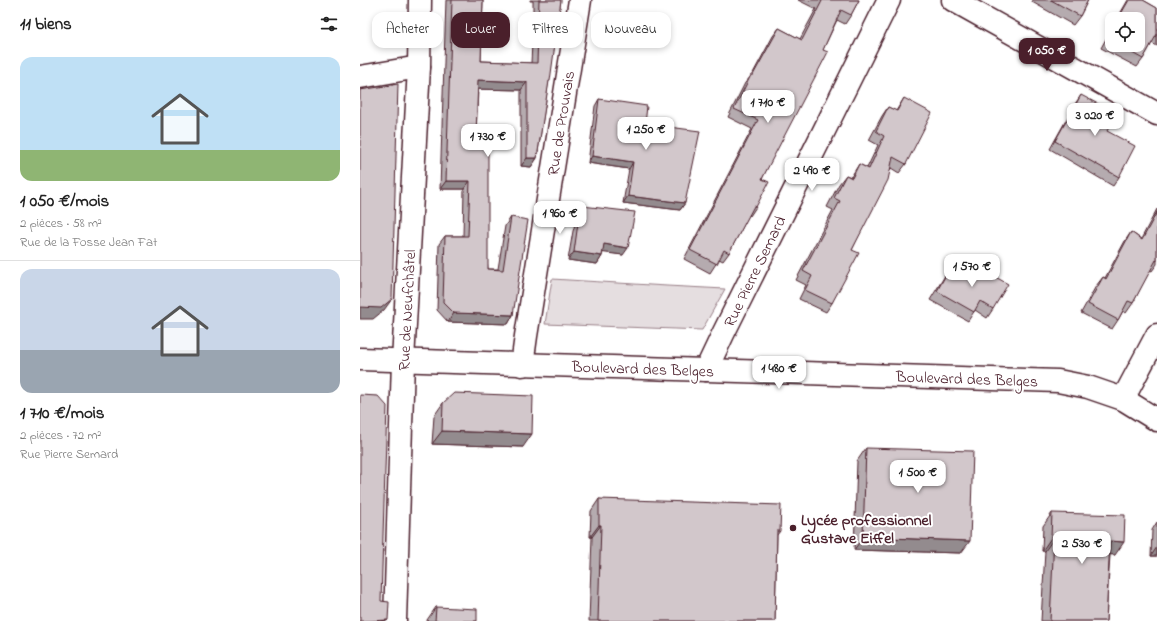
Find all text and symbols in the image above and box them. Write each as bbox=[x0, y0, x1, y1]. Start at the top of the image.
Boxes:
text: 11 biens bbox=[20, 12, 72, 37]
chip: Acheter bbox=[372, 12, 443, 48]
chip: Louer bbox=[451, 12, 510, 48]
chip: Filtres bbox=[518, 12, 583, 48]
chip: Nouveau bbox=[591, 12, 671, 48]
map controls bbox=[1105, 12, 1145, 52]
button: locate bbox=[1105, 12, 1145, 52]
icon: filters bbox=[318, 13, 340, 35]
pin: 1 050 € bbox=[1010, 38, 1084, 72]
text: 1 050 € bbox=[1028, 41, 1066, 60]
street label: Rue de Prouvais bbox=[542, 69, 582, 177]
icon: home bbox=[144, 83, 216, 155]
pin: 1 710 € bbox=[731, 90, 805, 124]
text: 1 710 € bbox=[751, 93, 785, 112]
pin: 3 020 € bbox=[1058, 103, 1132, 137]
text: 3 020 € bbox=[1076, 106, 1114, 125]
pin: 1 250 € bbox=[609, 117, 683, 151]
text: 1 250 € bbox=[626, 120, 666, 139]
pin: 1 730 € bbox=[451, 124, 525, 158]
text: 1 730 € bbox=[470, 127, 506, 146]
pin: 2 490 € bbox=[775, 158, 849, 192]
text: 2 490 € bbox=[794, 161, 830, 180]
text: 1 050 €/mois bbox=[20, 189, 109, 214]
pin: 1 960 € bbox=[523, 201, 597, 235]
text: 1 960 € bbox=[543, 204, 577, 223]
street label: Rue Pierre Semard bbox=[718, 212, 793, 332]
text: 2 pièces · 58 m² bbox=[20, 214, 102, 233]
text: Rue de la Fosse Jean Fat bbox=[20, 233, 157, 252]
street label: Rue de Neufchâtel bbox=[393, 249, 423, 371]
pin: 1 570 € bbox=[935, 254, 1009, 288]
text: 1 570 € bbox=[953, 257, 991, 276]
icon: home bbox=[144, 295, 216, 367]
street label: Boulevard des Belges bbox=[570, 355, 714, 384]
pin: 1 480 € bbox=[742, 356, 816, 390]
text: 1 480 € bbox=[761, 359, 797, 378]
street label: Boulevard des Belges bbox=[894, 365, 1038, 394]
text: 1 710 €/mois bbox=[20, 401, 105, 426]
text: 2 pièces · 72 m² bbox=[20, 426, 101, 445]
text: Rue Pierre Semard bbox=[20, 445, 118, 464]
pin: 1 500 € bbox=[881, 460, 955, 494]
text: 1 500 € bbox=[899, 463, 937, 482]
place label: Lycée professionnel Gustave Eiffel bbox=[801, 509, 932, 551]
marker: Lycée professionnel Gustave Eiffel bbox=[788, 523, 798, 533]
pin: 2 530 € bbox=[1045, 531, 1119, 565]
text: 2 530 € bbox=[1062, 534, 1102, 553]

